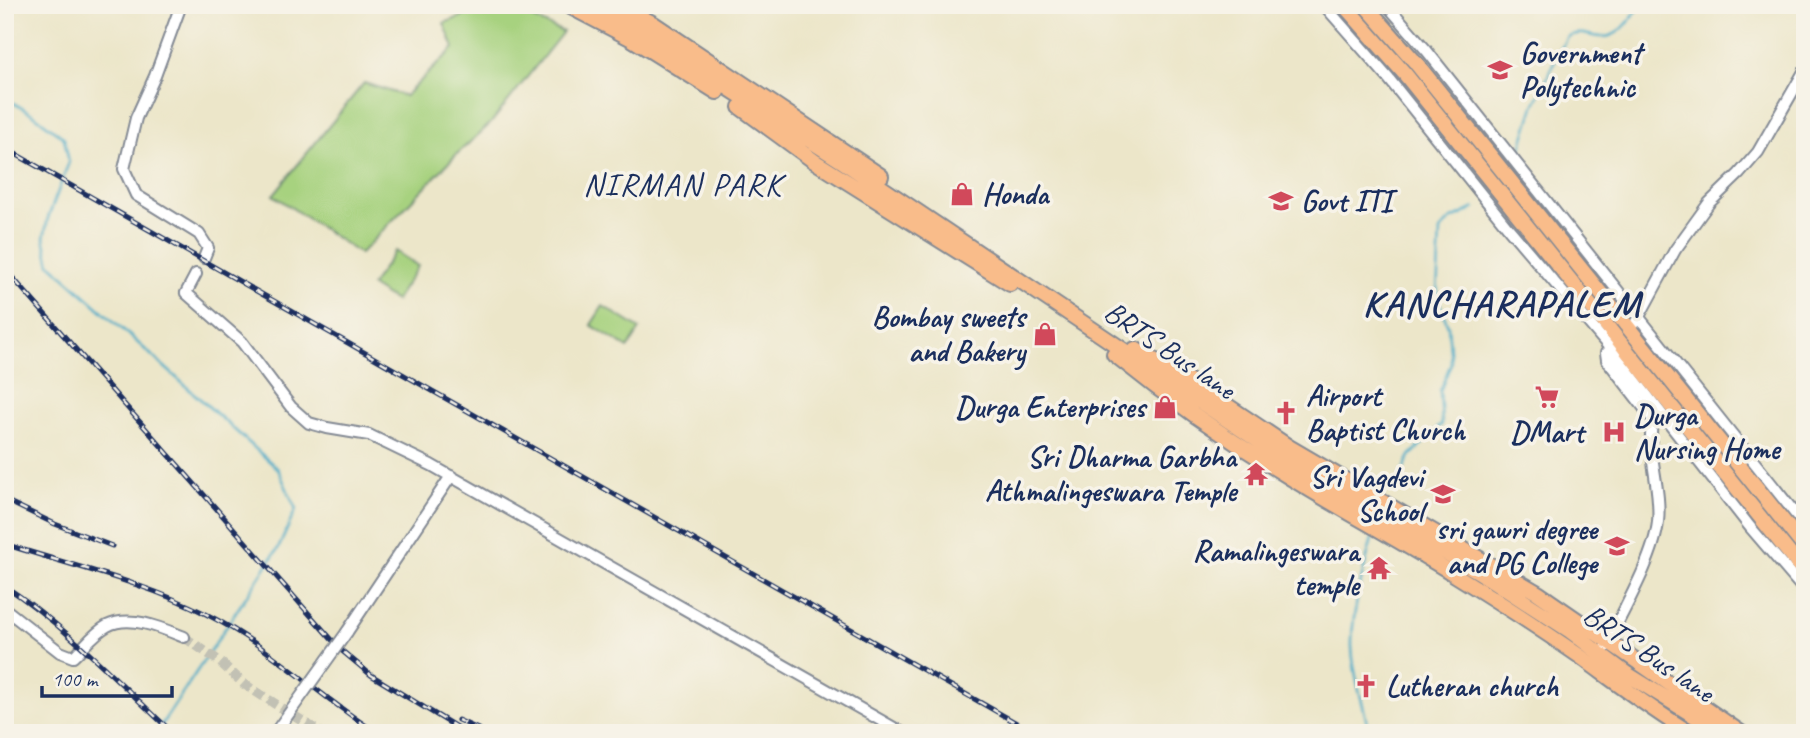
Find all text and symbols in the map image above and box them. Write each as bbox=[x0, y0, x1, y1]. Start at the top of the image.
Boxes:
place label: Government Polytechnic bbox=[1520, 34, 1646, 107]
school or university icon: Government Polytechnic bbox=[1486, 56, 1514, 84]
district label: NIRMAN PARK bbox=[583, 164, 787, 205]
place label: Honda bbox=[982, 175, 1051, 213]
shop icon: Honda bbox=[948, 180, 976, 208]
place label: Govt ITI bbox=[1301, 182, 1398, 220]
school or university icon: Govt ITI bbox=[1267, 187, 1295, 215]
district label: KANCHARAPALEM bbox=[1363, 280, 1644, 327]
street label: BRTS Bus lane bbox=[1097, 292, 1245, 409]
place label: Bombay sweets and Bakery bbox=[872, 298, 1028, 371]
shop icon: Bombay sweets and Bakery bbox=[1031, 320, 1059, 348]
place label: Airport Baptist Church bbox=[1306, 377, 1466, 449]
supermarket icon: DMart bbox=[1533, 383, 1561, 411]
place label: Durga Enterprises bbox=[955, 388, 1148, 426]
shop icon: Durga Enterprises bbox=[1151, 393, 1179, 421]
place label: Durga Nursing Home bbox=[1634, 396, 1782, 468]
church icon: Airport Baptist Church bbox=[1272, 399, 1300, 427]
place label: DMart bbox=[1510, 413, 1587, 451]
hospital icon: Durga Nursing Home bbox=[1600, 418, 1628, 446]
place label: Sri Dharma Garbha Athmalingeswara Temple bbox=[985, 438, 1239, 510]
place label: Sri Vagdevi School bbox=[1309, 458, 1429, 530]
temple icon: Sri Dharma Garbha Athmalingeswara Temple bbox=[1242, 460, 1270, 488]
school or university icon: Sri Vagdevi School bbox=[1429, 480, 1457, 508]
place label: sri gawri degree and PG College bbox=[1436, 510, 1599, 582]
place label: Ramalingeswara temple bbox=[1193, 532, 1361, 604]
school or university icon: sri gawri degree and PG College bbox=[1603, 532, 1631, 560]
temple icon: Ramalingeswara temple bbox=[1365, 554, 1393, 582]
street label: BRTS Bus lane bbox=[1576, 595, 1724, 712]
scale bar bbox=[42, 654, 172, 698]
text: 100 m bbox=[52, 666, 99, 692]
place label: Lutheran church bbox=[1386, 667, 1559, 705]
church icon: Lutheran church bbox=[1352, 672, 1380, 700]

